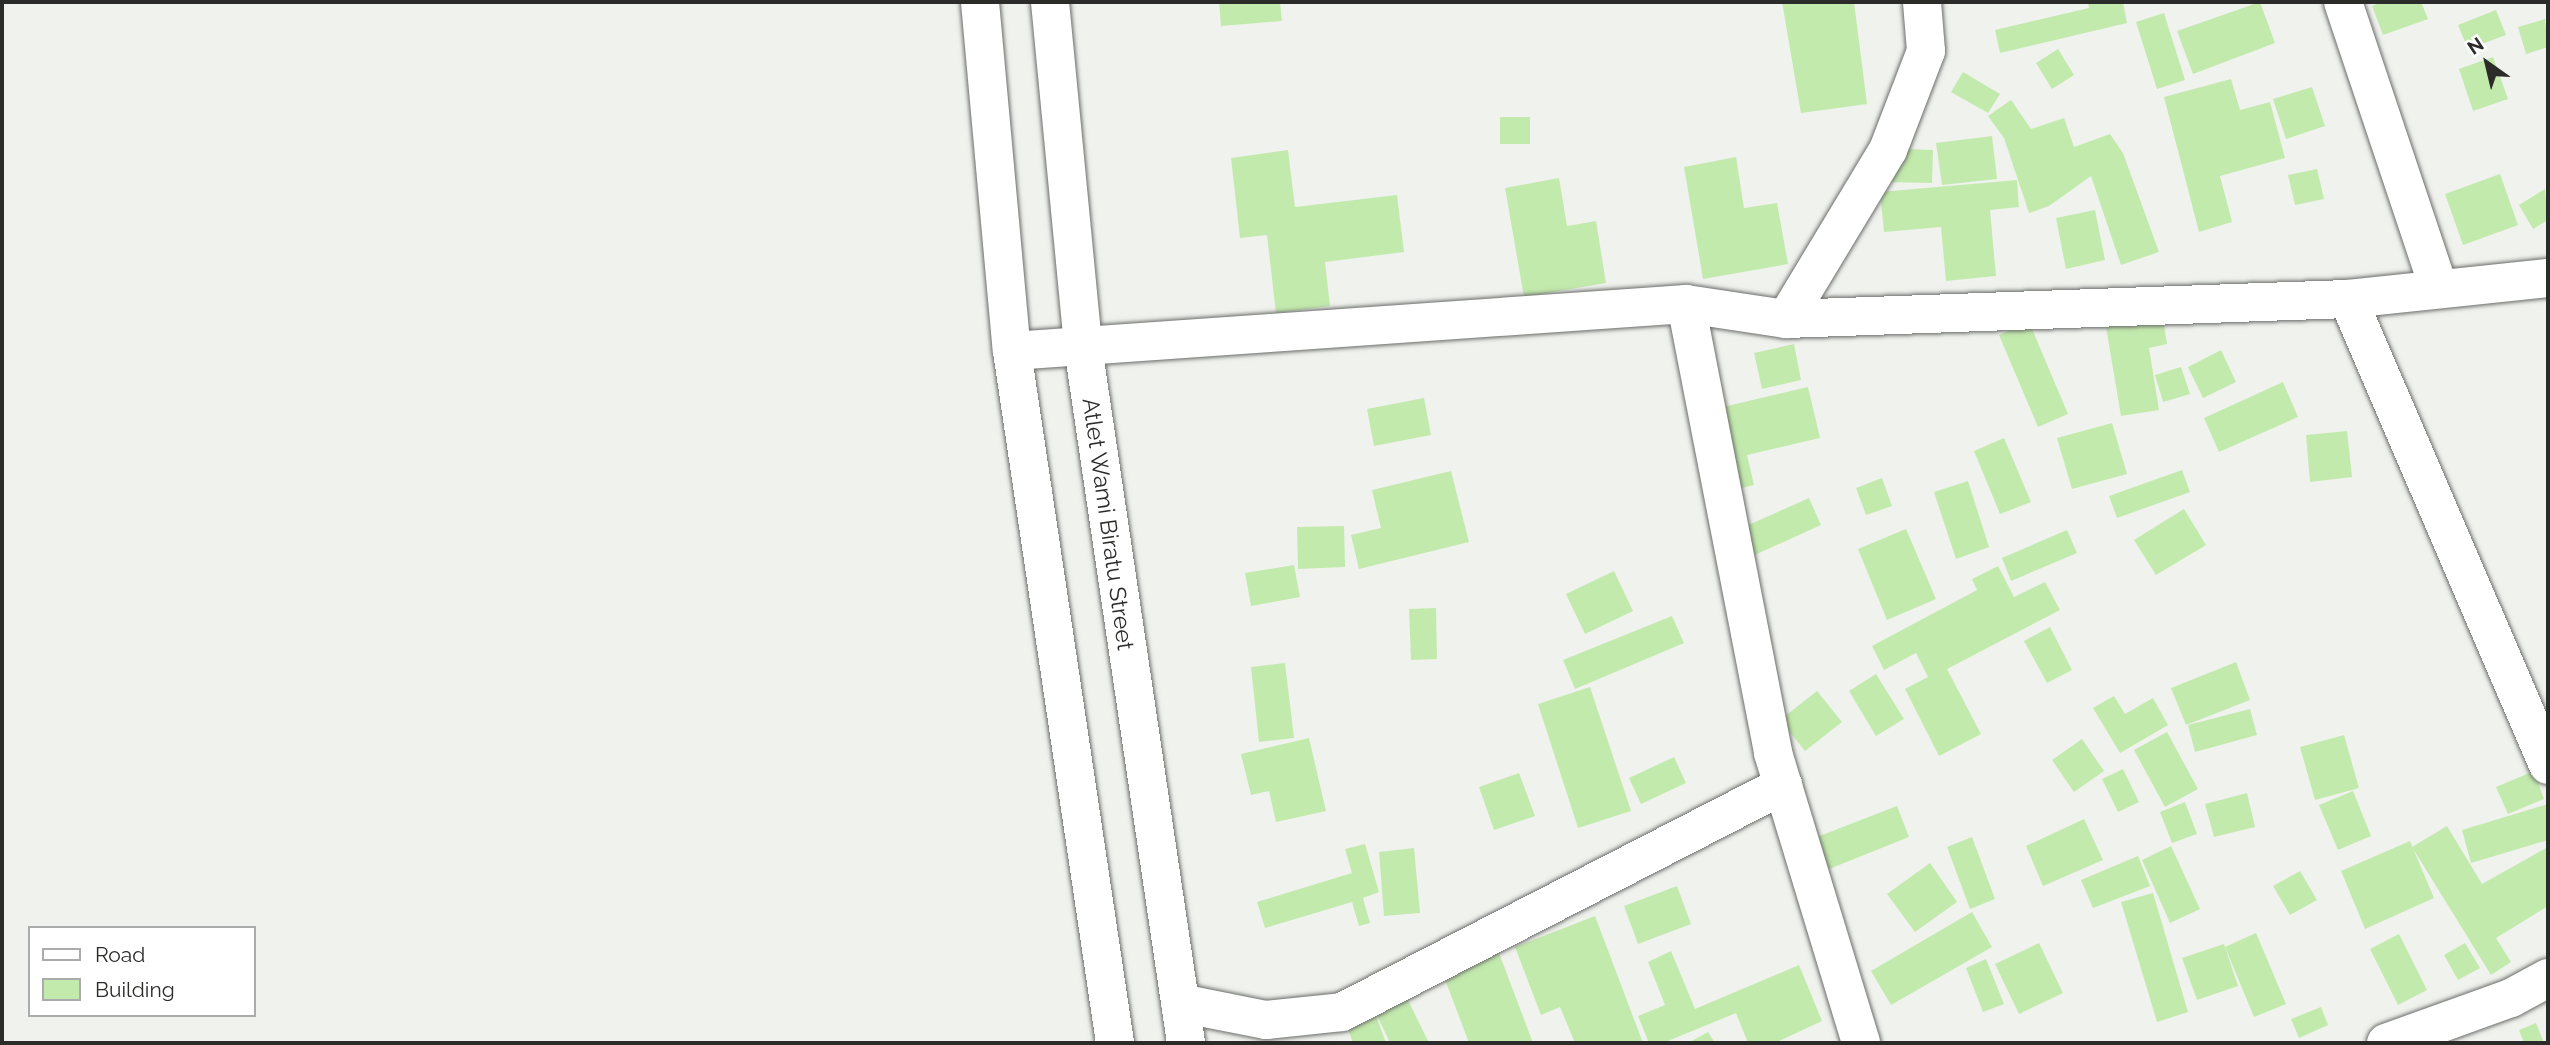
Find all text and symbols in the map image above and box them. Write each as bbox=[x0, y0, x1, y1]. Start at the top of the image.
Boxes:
north arrow bbox=[2452, 28, 2522, 98]
text: N bbox=[2463, 32, 2487, 59]
street label: Atlet Wami Biratu Street bbox=[1077, 396, 1139, 652]
legend bbox=[28, 926, 256, 1017]
text: Road bbox=[95, 942, 145, 967]
text: Building bbox=[95, 977, 175, 1002]

